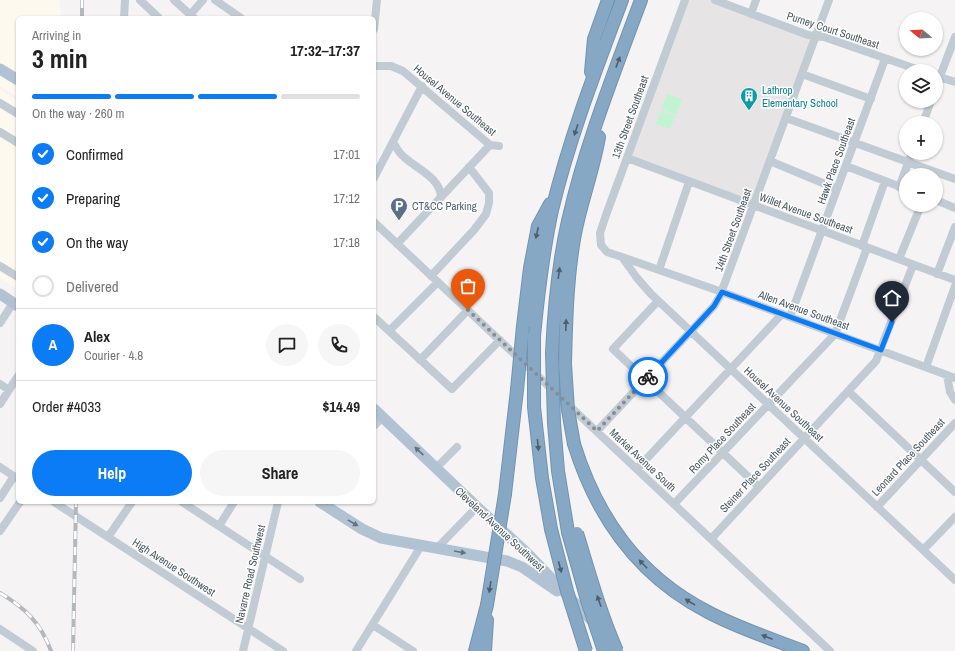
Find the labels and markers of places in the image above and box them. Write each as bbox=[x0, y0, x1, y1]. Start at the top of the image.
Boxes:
place label: Lathrop Elementary School bbox=[762, 83, 838, 110]
building icon: Lathrop Elementary School bbox=[739, 86, 759, 111]
parking icon: CT&CC Parking bbox=[389, 196, 409, 221]
place label: CT&CC Parking bbox=[412, 199, 477, 213]
pin bbox=[451, 269, 485, 310]
pin bbox=[875, 281, 909, 322]

